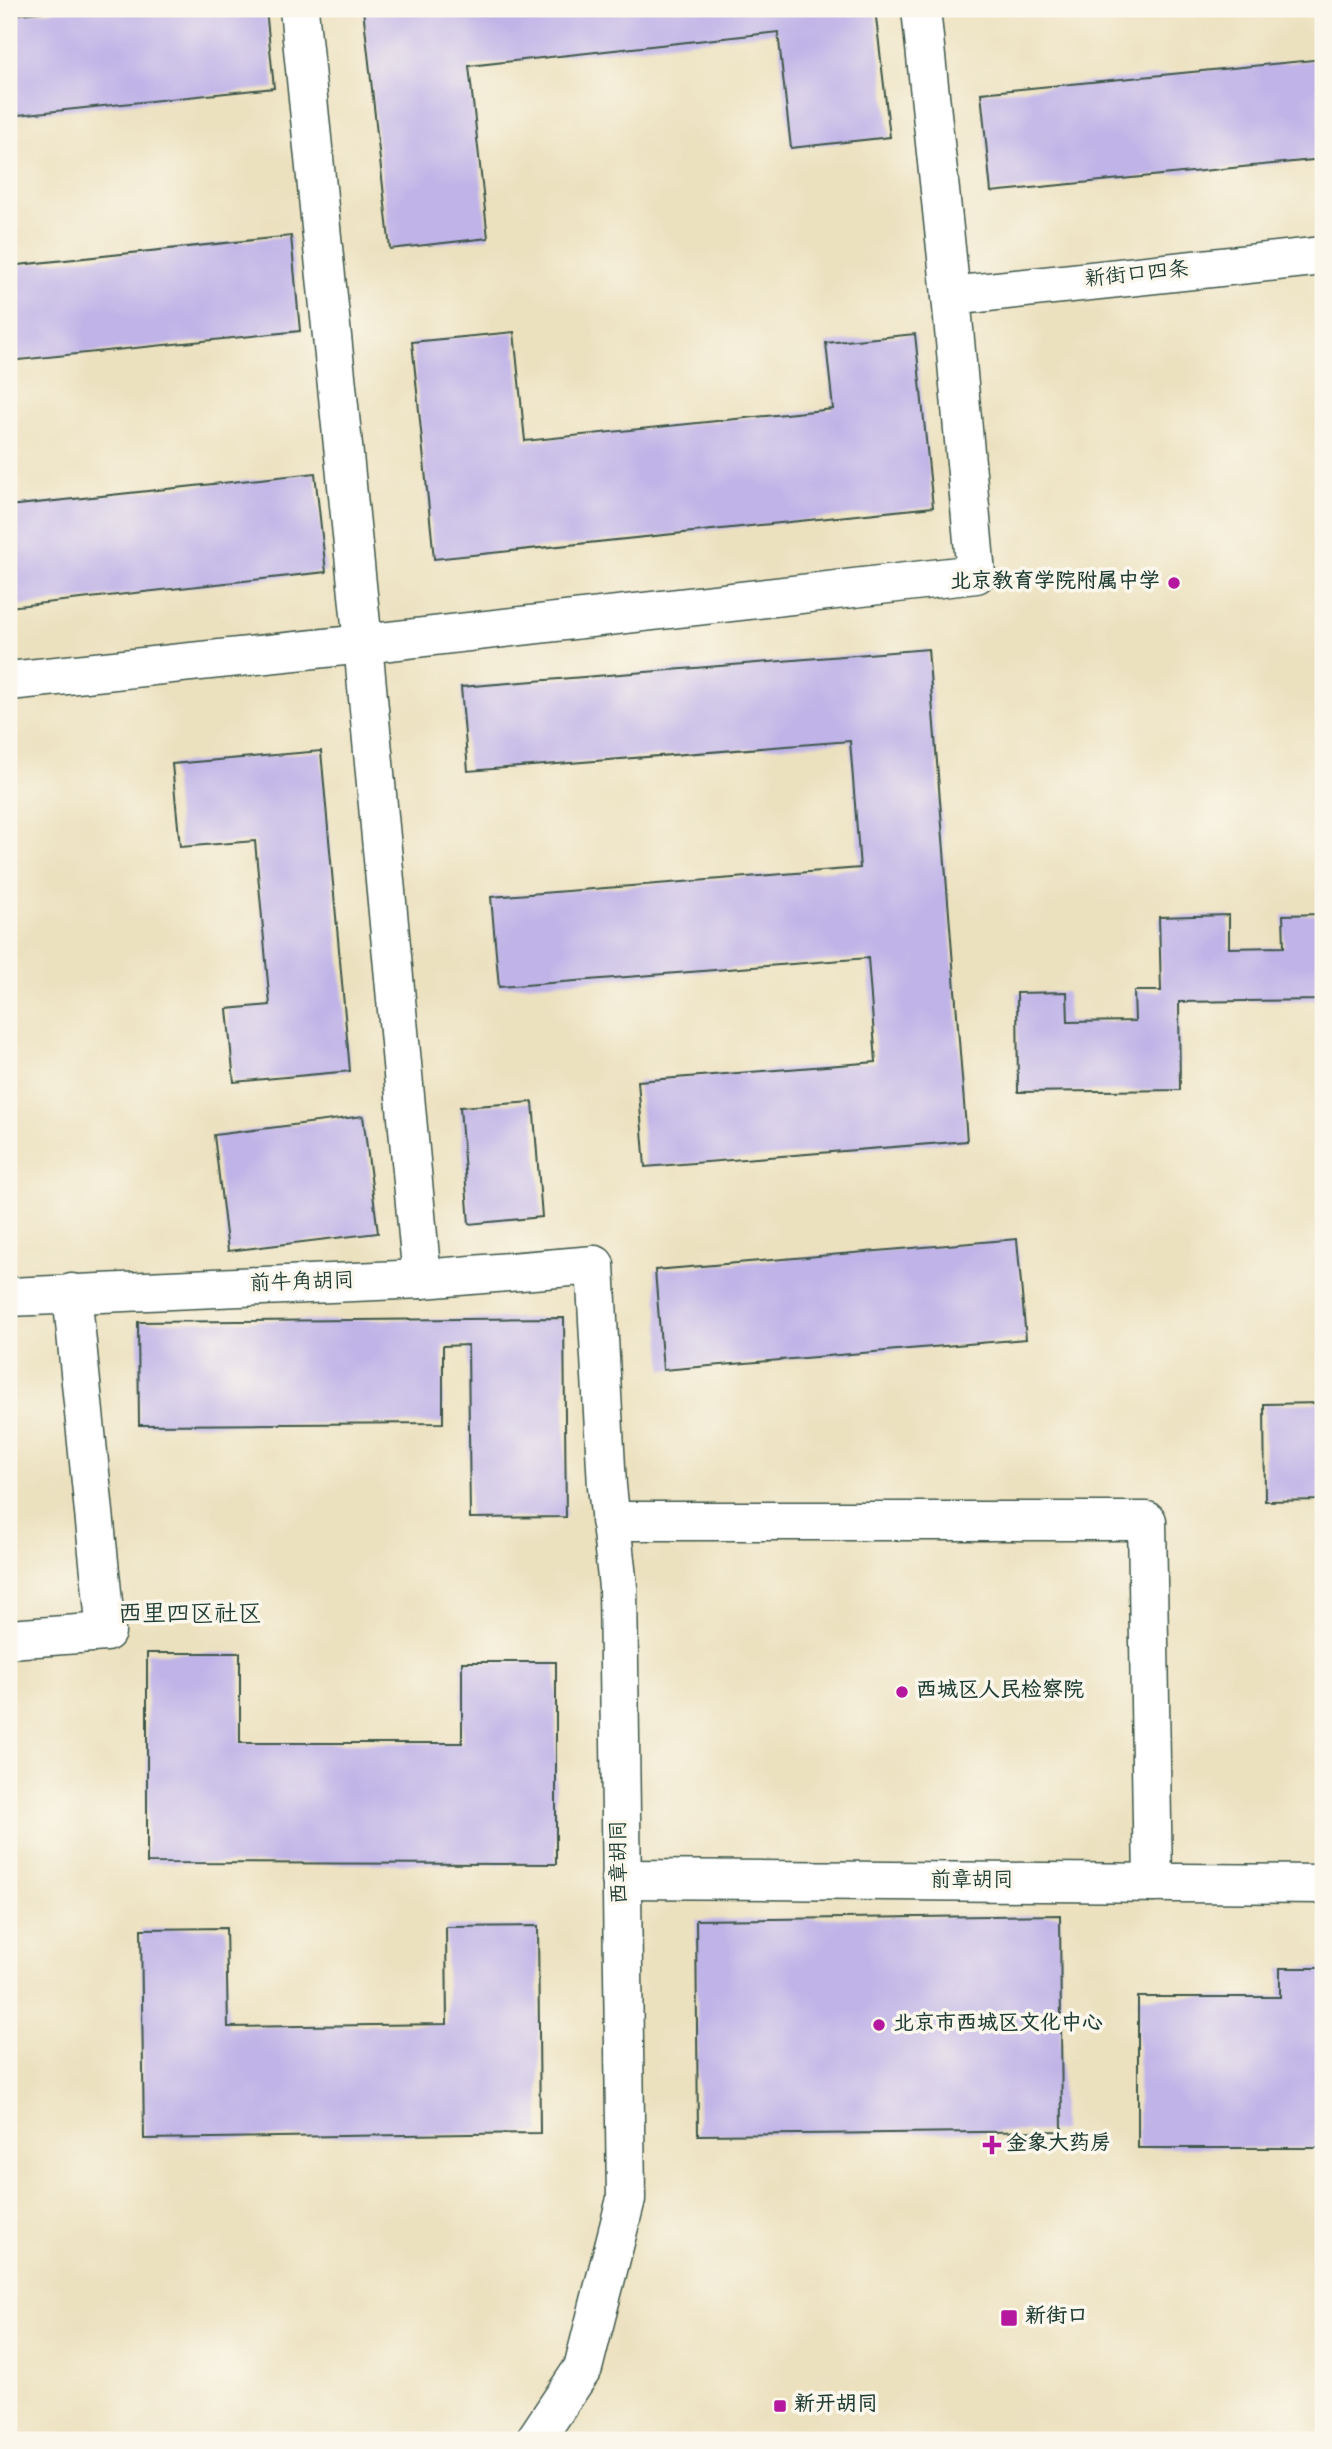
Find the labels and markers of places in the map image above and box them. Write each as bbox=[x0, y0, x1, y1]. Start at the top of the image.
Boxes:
place label: 北京教育学院附属中学 bbox=[950, 568, 1160, 598]
marker: 北京教育学院附属中学 bbox=[1166, 575, 1182, 591]
place label: 西城区人民检察院 bbox=[916, 1677, 1084, 1707]
marker: 西城区人民检察院 bbox=[894, 1684, 910, 1700]
place label: 北京市西城区文化中心 bbox=[893, 2010, 1103, 2040]
marker: 北京市西城区文化中心 bbox=[871, 2017, 887, 2033]
place label: 金象大药房 bbox=[1006, 2130, 1111, 2160]
marker: 金象大药房 bbox=[984, 2137, 1000, 2153]
place label: 新街口 bbox=[1025, 2303, 1088, 2333]
marker: 新街口 bbox=[999, 2308, 1019, 2328]
place label: 新开胡同 bbox=[794, 2391, 878, 2421]
marker: 新开胡同 bbox=[772, 2398, 788, 2414]

